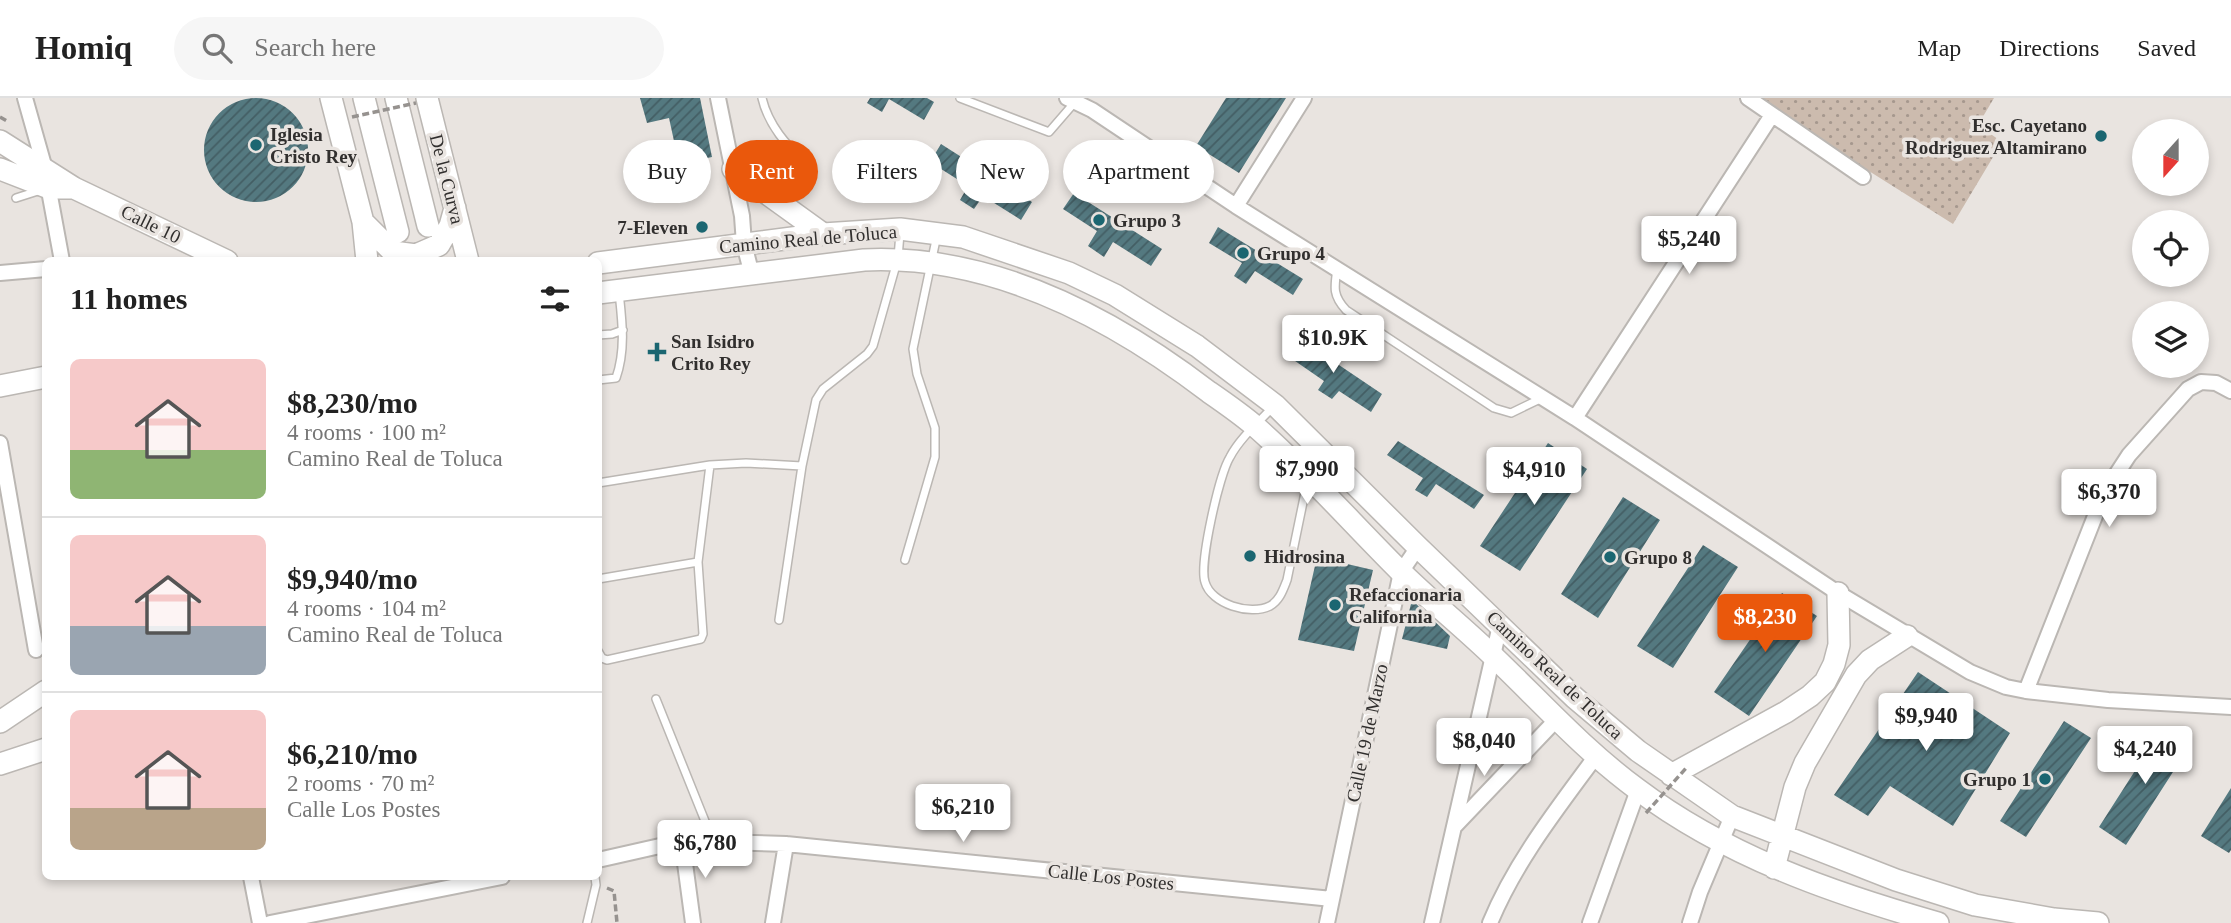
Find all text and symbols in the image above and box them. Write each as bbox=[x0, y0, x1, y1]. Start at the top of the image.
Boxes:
search box bbox=[174, 17, 664, 80]
icon: search bbox=[198, 29, 236, 67]
text: Homiq bbox=[35, 30, 132, 66]
text: Search here bbox=[254, 33, 376, 62]
text: Map bbox=[1917, 35, 1961, 61]
text: Directions bbox=[1999, 35, 2099, 61]
text: Saved bbox=[2137, 35, 2196, 61]
place label: Esc. Cayetano Rodriguez Altamirano bbox=[1905, 115, 2087, 158]
north arrow bbox=[2132, 119, 2208, 196]
map controls bbox=[2132, 119, 2209, 378]
place label: Iglesia Cristo Rey bbox=[270, 124, 358, 167]
marker: Esc. Cayetano Rodriguez Altamirano bbox=[2093, 128, 2109, 144]
street label: De la Curva bbox=[426, 132, 468, 227]
marker: Iglesia Cristo Rey bbox=[248, 137, 264, 153]
chip: Buy bbox=[623, 140, 711, 203]
chip: Rent bbox=[725, 140, 818, 203]
chip: Filters bbox=[832, 140, 942, 203]
chip: New bbox=[956, 140, 1049, 203]
chip: Apartment bbox=[1063, 140, 1214, 203]
street label: Calle 10 bbox=[118, 201, 184, 247]
place label: Grupo 3 bbox=[1113, 210, 1181, 231]
button: locate bbox=[2132, 210, 2209, 287]
marker: Grupo 3 bbox=[1091, 212, 1107, 228]
pin: $5,240 bbox=[1632, 216, 1746, 276]
place label: 7-Eleven bbox=[617, 217, 688, 238]
marker: 7-Eleven bbox=[694, 219, 710, 235]
street label: Camino Real de Toluca bbox=[718, 221, 898, 257]
text: $5,240 bbox=[1657, 226, 1721, 251]
place label: Grupo 4 bbox=[1257, 243, 1326, 264]
marker: Grupo 4 bbox=[1235, 245, 1251, 261]
icon: filters bbox=[536, 280, 574, 318]
text: 11 homes bbox=[70, 282, 188, 315]
button: layers bbox=[2132, 301, 2209, 378]
pin: $10.9K bbox=[1276, 316, 1390, 375]
text: $10.9K bbox=[1298, 325, 1368, 350]
place label: San Isidro Crito Rey bbox=[671, 331, 755, 374]
marker: San Isidro Crito Rey bbox=[649, 344, 665, 360]
text: $8,230/mo bbox=[287, 386, 418, 419]
icon: home bbox=[126, 387, 210, 471]
text: 4 rooms · 100 m² bbox=[287, 420, 446, 445]
text: Camino Real de Toluca bbox=[287, 446, 503, 471]
pin: $7,990 bbox=[1250, 446, 1364, 506]
pin: $4,910 bbox=[1477, 448, 1591, 507]
text: $7,990 bbox=[1275, 456, 1339, 481]
text: $4,910 bbox=[1502, 457, 1566, 482]
pin: $6,370 bbox=[2052, 470, 2166, 529]
text: $6,370 bbox=[2077, 479, 2141, 504]
place label: Hidrosina bbox=[1264, 546, 1345, 567]
place label: Grupo 8 bbox=[1624, 547, 1692, 568]
marker: Hidrosina bbox=[1242, 548, 1258, 564]
marker: Grupo 8 bbox=[1602, 549, 1618, 565]
text: $9,940/mo bbox=[287, 562, 418, 595]
icon: home bbox=[126, 563, 210, 647]
place label: Refaccionaria California bbox=[1349, 584, 1462, 627]
pin: $8,230 bbox=[1708, 594, 1822, 654]
text: 4 rooms · 104 m² bbox=[287, 596, 446, 621]
marker: Refaccionaria California bbox=[1327, 597, 1343, 613]
text: $8,230 bbox=[1733, 604, 1797, 629]
street label: Camino Real de Toluca bbox=[1483, 607, 1628, 744]
text: Camino Real de Toluca bbox=[287, 622, 503, 647]
street label: Calle 19 de Marzo bbox=[1342, 662, 1392, 804]
pin: $9,940 bbox=[1869, 694, 1983, 753]
text: $9,940 bbox=[1894, 703, 1958, 728]
pin: $8,040 bbox=[1427, 718, 1541, 778]
pin: $4,240 bbox=[2088, 726, 2202, 786]
text: $8,040 bbox=[1452, 728, 1516, 753]
text: $4,240 bbox=[2113, 736, 2177, 761]
text: $6,210/mo bbox=[287, 737, 418, 770]
icon: home bbox=[126, 738, 210, 822]
place label: Grupo 1 bbox=[1963, 769, 2031, 790]
text: 2 rooms · 70 m² bbox=[287, 771, 434, 796]
marker: Grupo 1 bbox=[2037, 771, 2053, 787]
pin: $6,210 bbox=[906, 784, 1020, 844]
text: $6,210 bbox=[931, 794, 995, 819]
text: Calle Los Postes bbox=[287, 797, 440, 822]
pin: $6,780 bbox=[648, 820, 762, 880]
text: $6,780 bbox=[673, 830, 737, 855]
street label: Calle Los Postes bbox=[1047, 860, 1175, 894]

